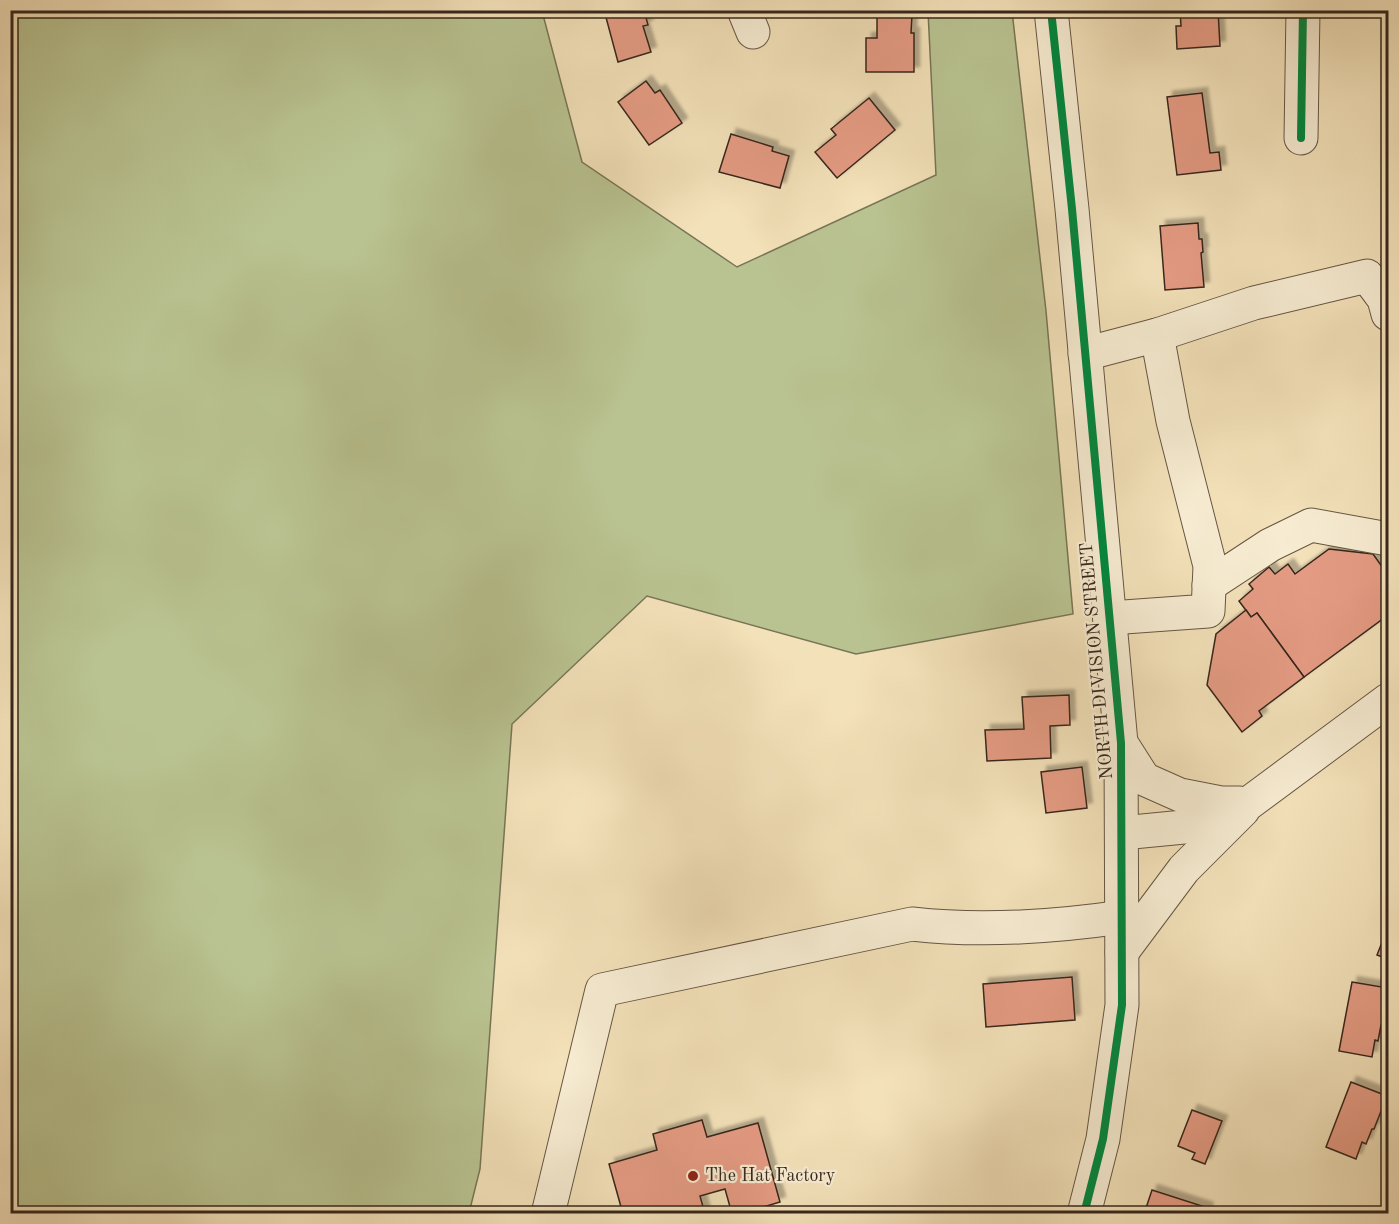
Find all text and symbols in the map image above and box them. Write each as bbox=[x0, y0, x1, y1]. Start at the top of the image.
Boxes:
street label: NORTH DIVISION STREET bbox=[1078, 542, 1116, 780]
place label: The Hat Factory bbox=[705, 1167, 836, 1185]
marker: The Hat Factory bbox=[686, 1169, 700, 1183]

